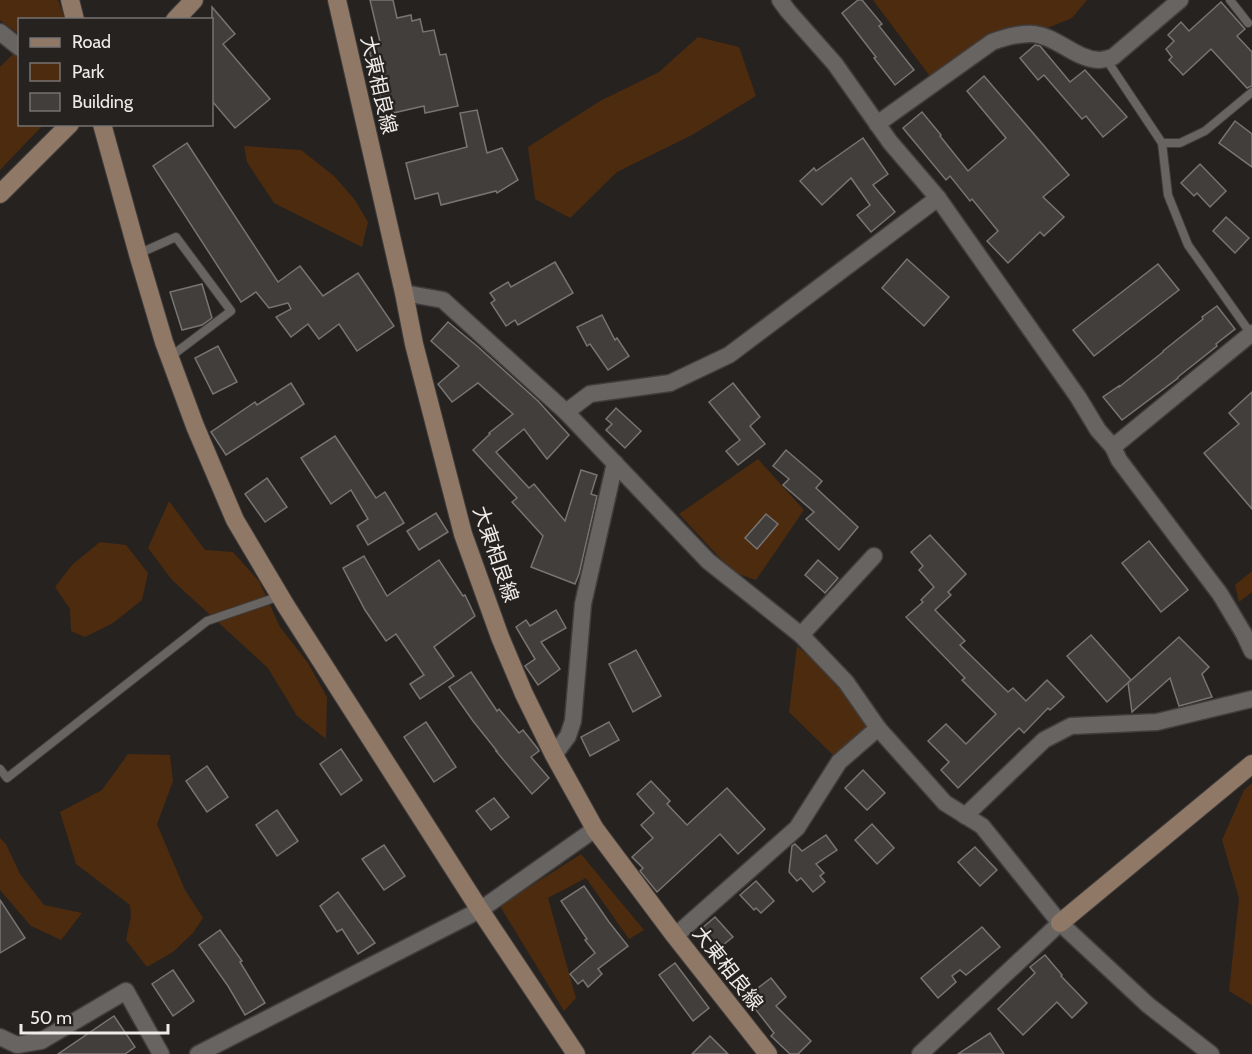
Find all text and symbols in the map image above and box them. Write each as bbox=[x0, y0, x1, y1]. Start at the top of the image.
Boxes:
legend bbox=[18, 18, 213, 126]
text: Road bbox=[72, 31, 111, 53]
street label: 大東相良線 bbox=[356, 34, 402, 136]
text: Park bbox=[72, 61, 105, 83]
text: Building bbox=[72, 91, 134, 113]
street label: 大東相良線 bbox=[468, 503, 524, 605]
street label: 大東相良線 bbox=[688, 921, 768, 1015]
scale bar bbox=[21, 997, 168, 1035]
text: 50 m bbox=[30, 1007, 72, 1029]

